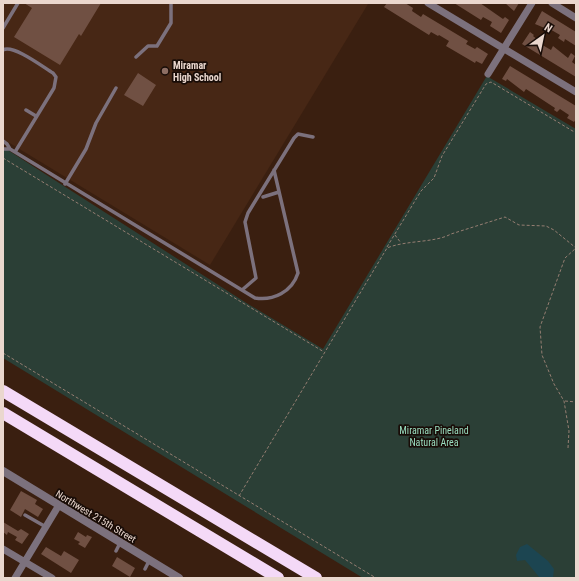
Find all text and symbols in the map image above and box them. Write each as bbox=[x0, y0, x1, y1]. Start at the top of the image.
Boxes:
north arrow bbox=[523, 16, 563, 56]
text: N bbox=[542, 21, 555, 35]
place label: Miramar High School bbox=[173, 60, 221, 83]
marker: Miramar High School bbox=[160, 66, 170, 76]
park label: Miramar Pineland Natural Area bbox=[399, 425, 469, 448]
street label: Northwest 215th Street bbox=[54, 488, 138, 545]

